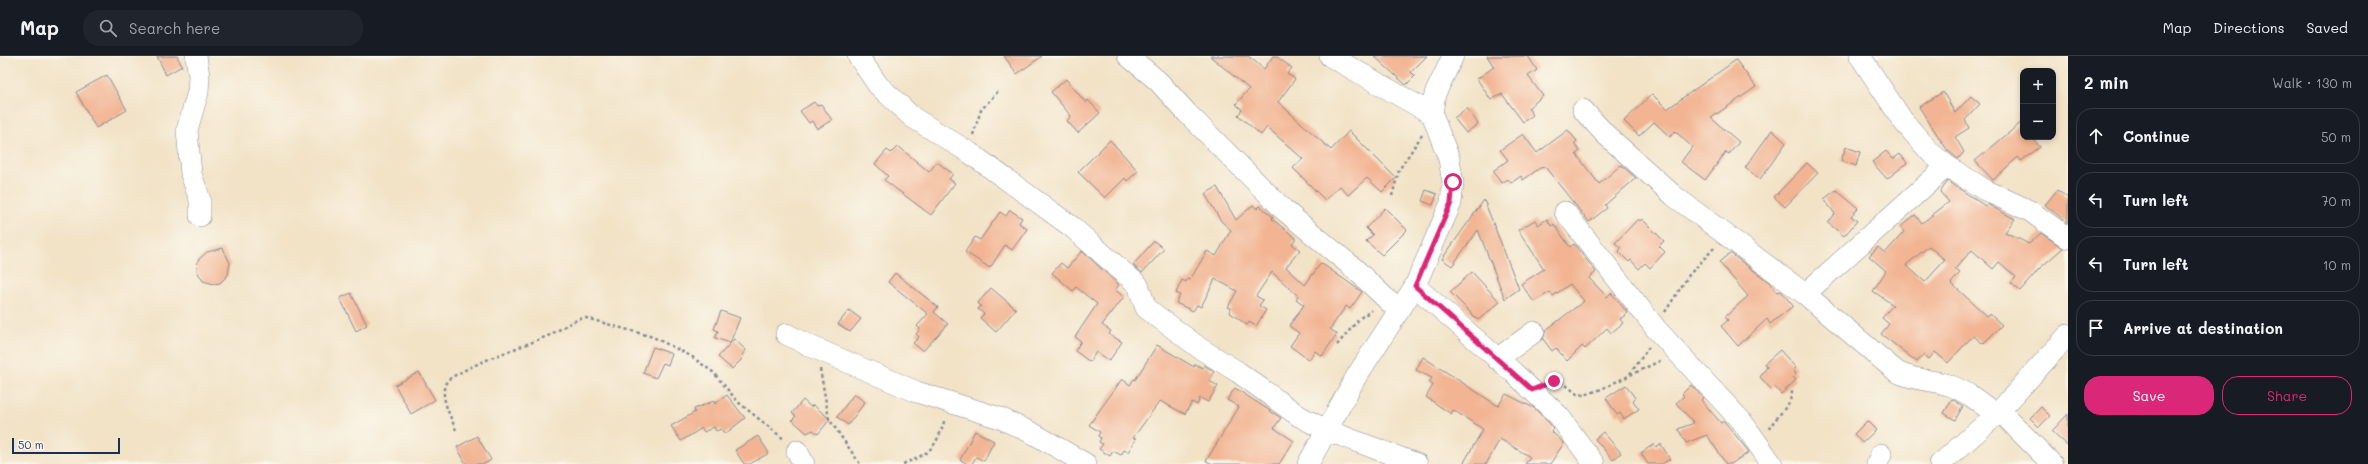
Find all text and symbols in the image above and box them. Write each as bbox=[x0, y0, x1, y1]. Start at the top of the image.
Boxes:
search box bbox=[83, 10, 363, 46]
text: Map bbox=[20, 15, 59, 40]
icon: search bbox=[97, 17, 119, 39]
text: Search here bbox=[129, 18, 220, 38]
text: Map bbox=[2163, 18, 2191, 37]
text: Directions bbox=[2213, 18, 2284, 37]
text: Saved bbox=[2306, 18, 2348, 37]
map controls bbox=[2020, 68, 2056, 140]
button: + bbox=[2020, 68, 2056, 104]
text: 2 min bbox=[2084, 71, 2129, 93]
text: Walk · 130 m bbox=[2272, 74, 2352, 91]
button: − bbox=[2020, 104, 2056, 140]
icon: ahead bbox=[2085, 125, 2107, 147]
text: Continue bbox=[2123, 126, 2190, 146]
text: 50 m bbox=[2321, 128, 2351, 145]
route start bbox=[1444, 173, 1462, 191]
icon: left bbox=[2085, 189, 2107, 211]
text: Turn left bbox=[2123, 190, 2188, 210]
text: 70 m bbox=[2321, 192, 2351, 209]
icon: left bbox=[2085, 253, 2107, 275]
text: Turn left bbox=[2123, 254, 2188, 274]
text: 10 m bbox=[2323, 256, 2351, 273]
icon: arrive bbox=[2085, 317, 2107, 339]
text: Arrive at destination bbox=[2123, 318, 2283, 338]
route end bbox=[1545, 372, 1563, 390]
button: Save bbox=[2084, 376, 2214, 415]
button: Share bbox=[2222, 376, 2352, 415]
scale bar bbox=[12, 436, 120, 455]
text: 50 m bbox=[18, 437, 44, 452]

